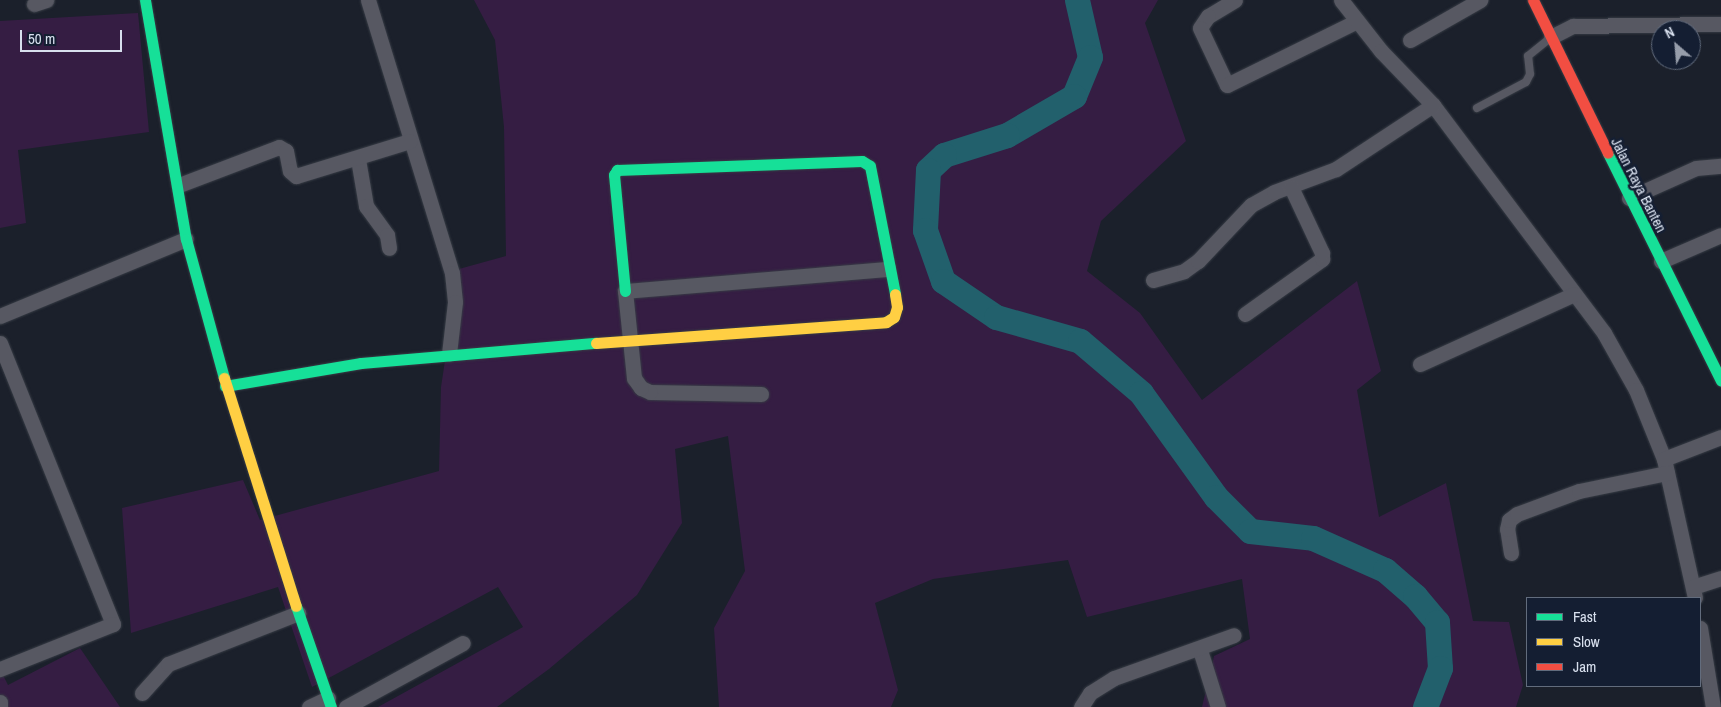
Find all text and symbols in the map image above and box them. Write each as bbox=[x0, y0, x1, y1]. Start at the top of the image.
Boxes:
scale bar bbox=[22, 20, 125, 52]
north arrow bbox=[1651, 20, 1701, 70]
text: N bbox=[1662, 23, 1677, 42]
text: 50 m bbox=[28, 28, 55, 49]
street label: Jalan Raya Banten bbox=[1607, 135, 1671, 235]
legend bbox=[1526, 597, 1701, 687]
text: Fast bbox=[1573, 606, 1596, 627]
text: Slow bbox=[1573, 631, 1600, 652]
text: Jam bbox=[1573, 656, 1596, 677]

